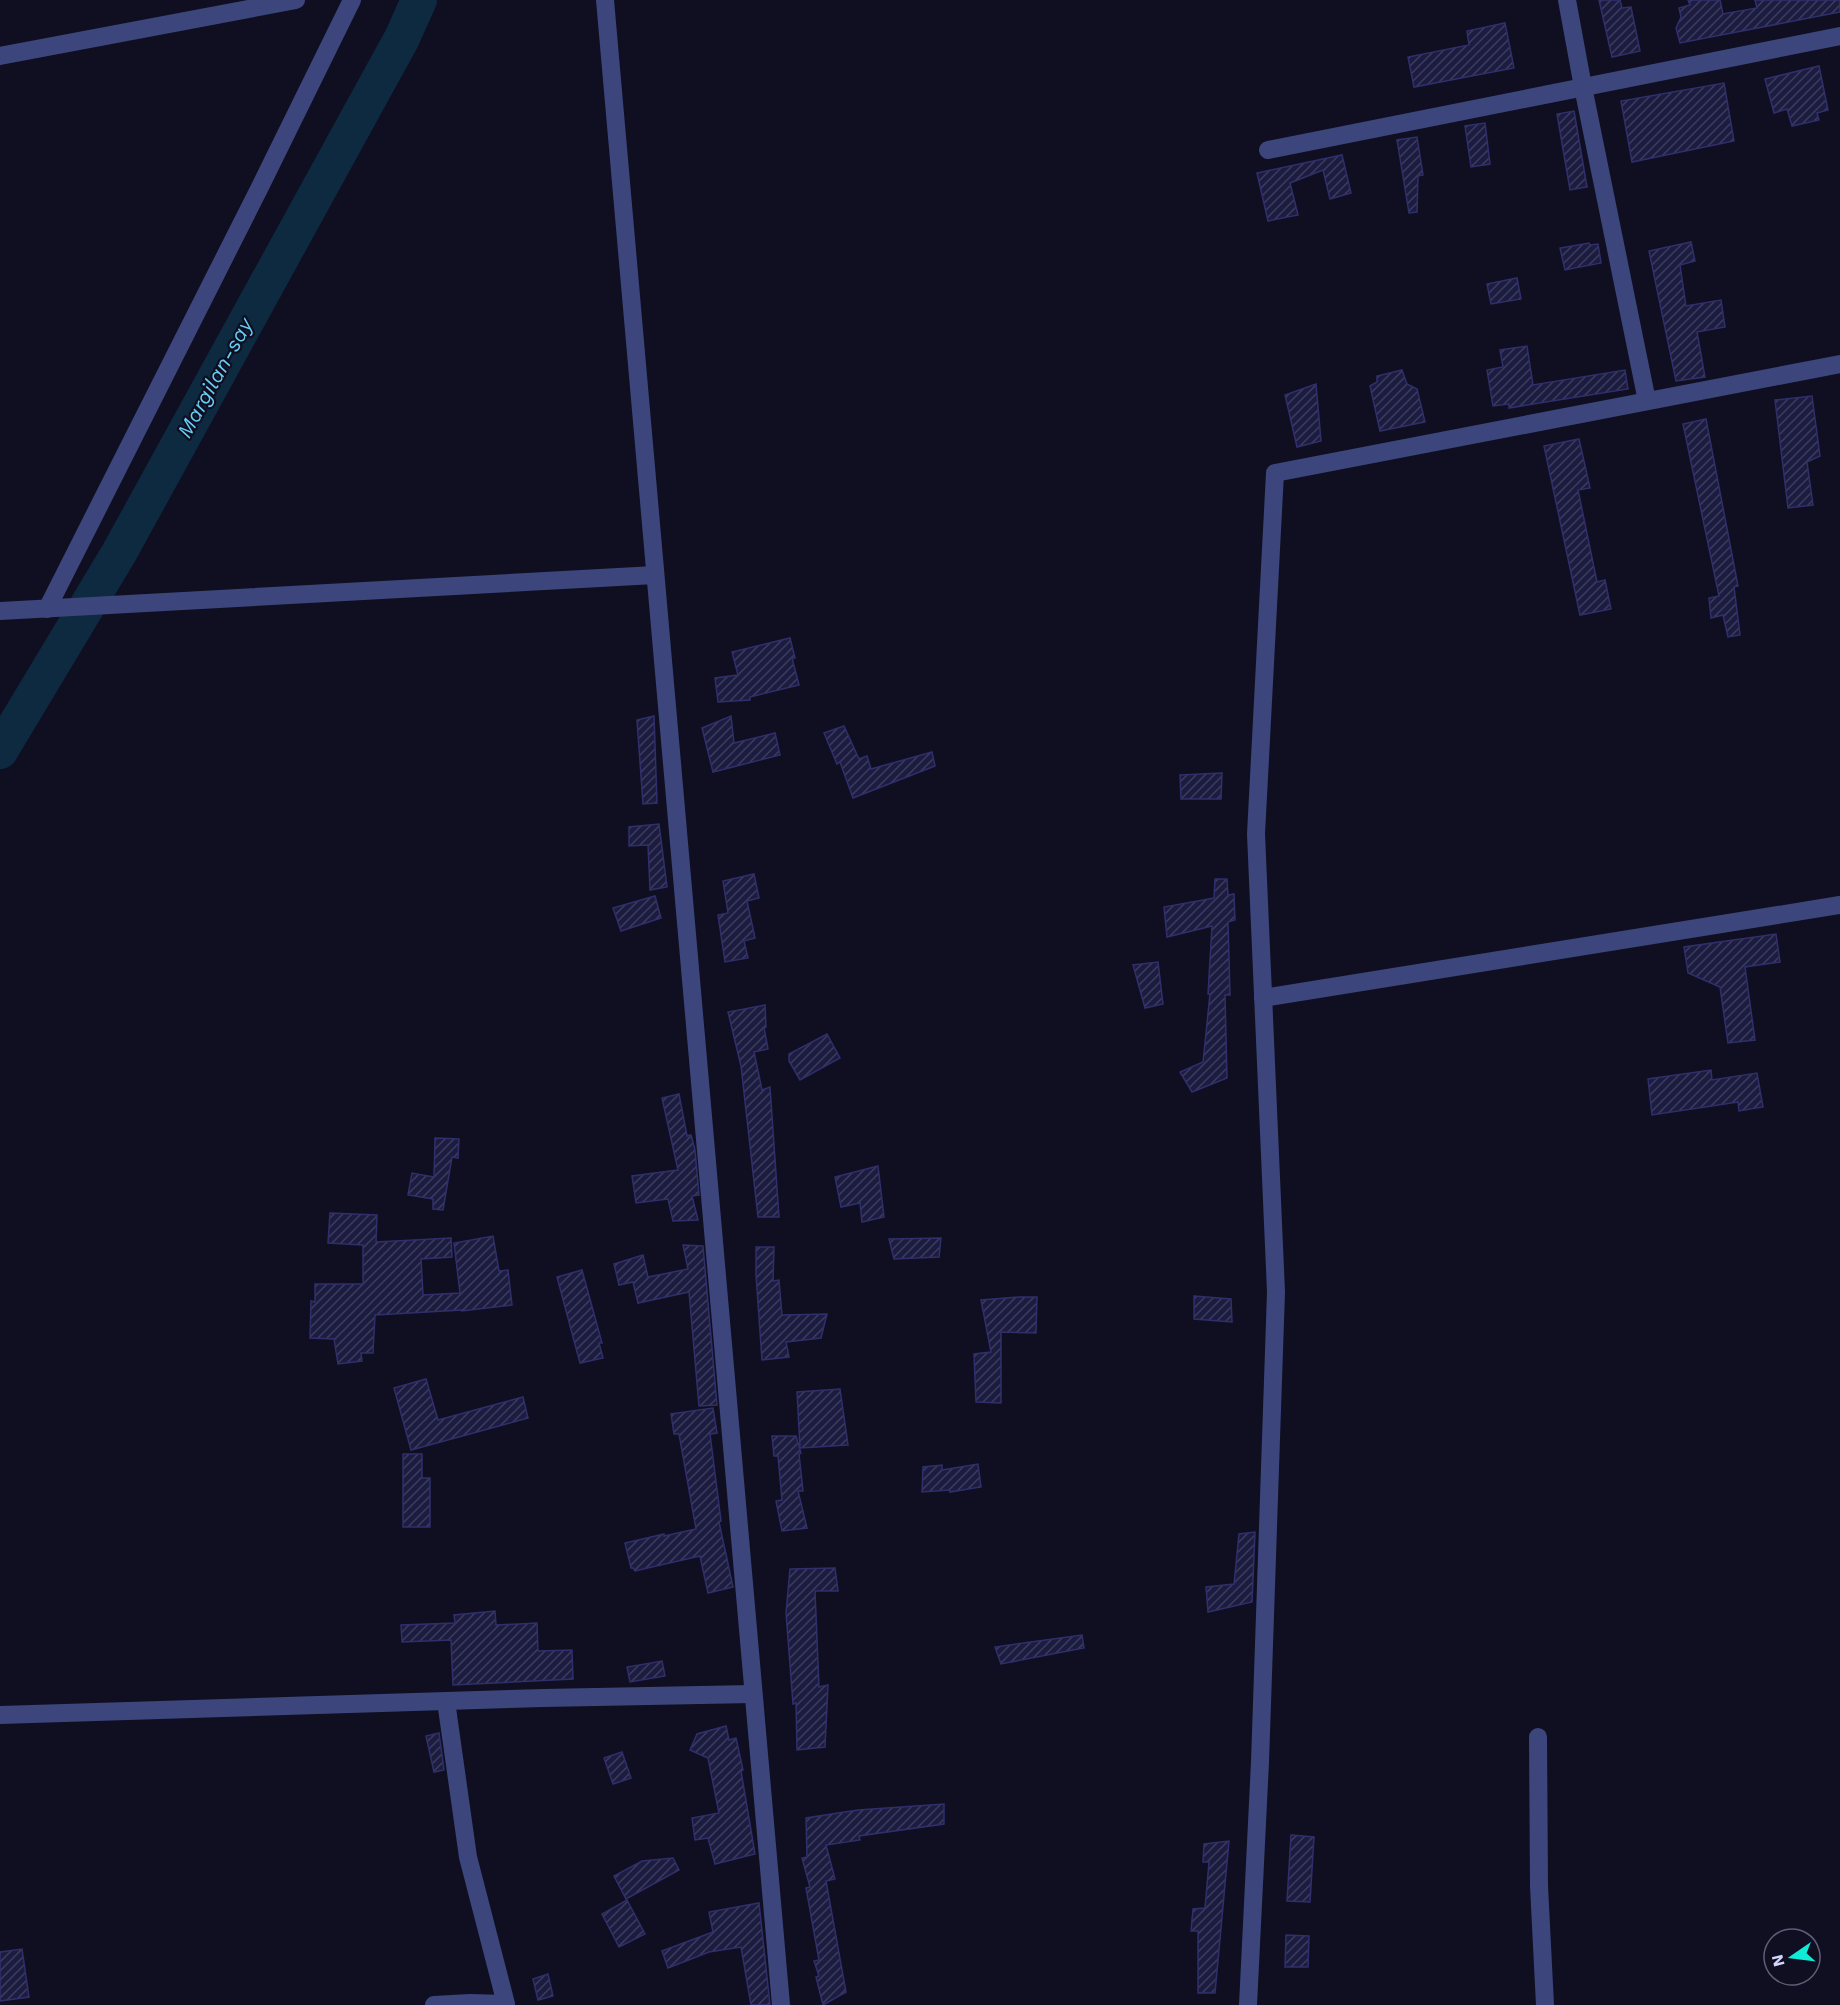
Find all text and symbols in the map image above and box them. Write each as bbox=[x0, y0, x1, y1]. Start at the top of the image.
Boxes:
water label: Margilan-say bbox=[171, 312, 258, 442]
north arrow bbox=[1762, 1927, 1822, 1987]
text: N bbox=[1767, 1952, 1789, 1969]

